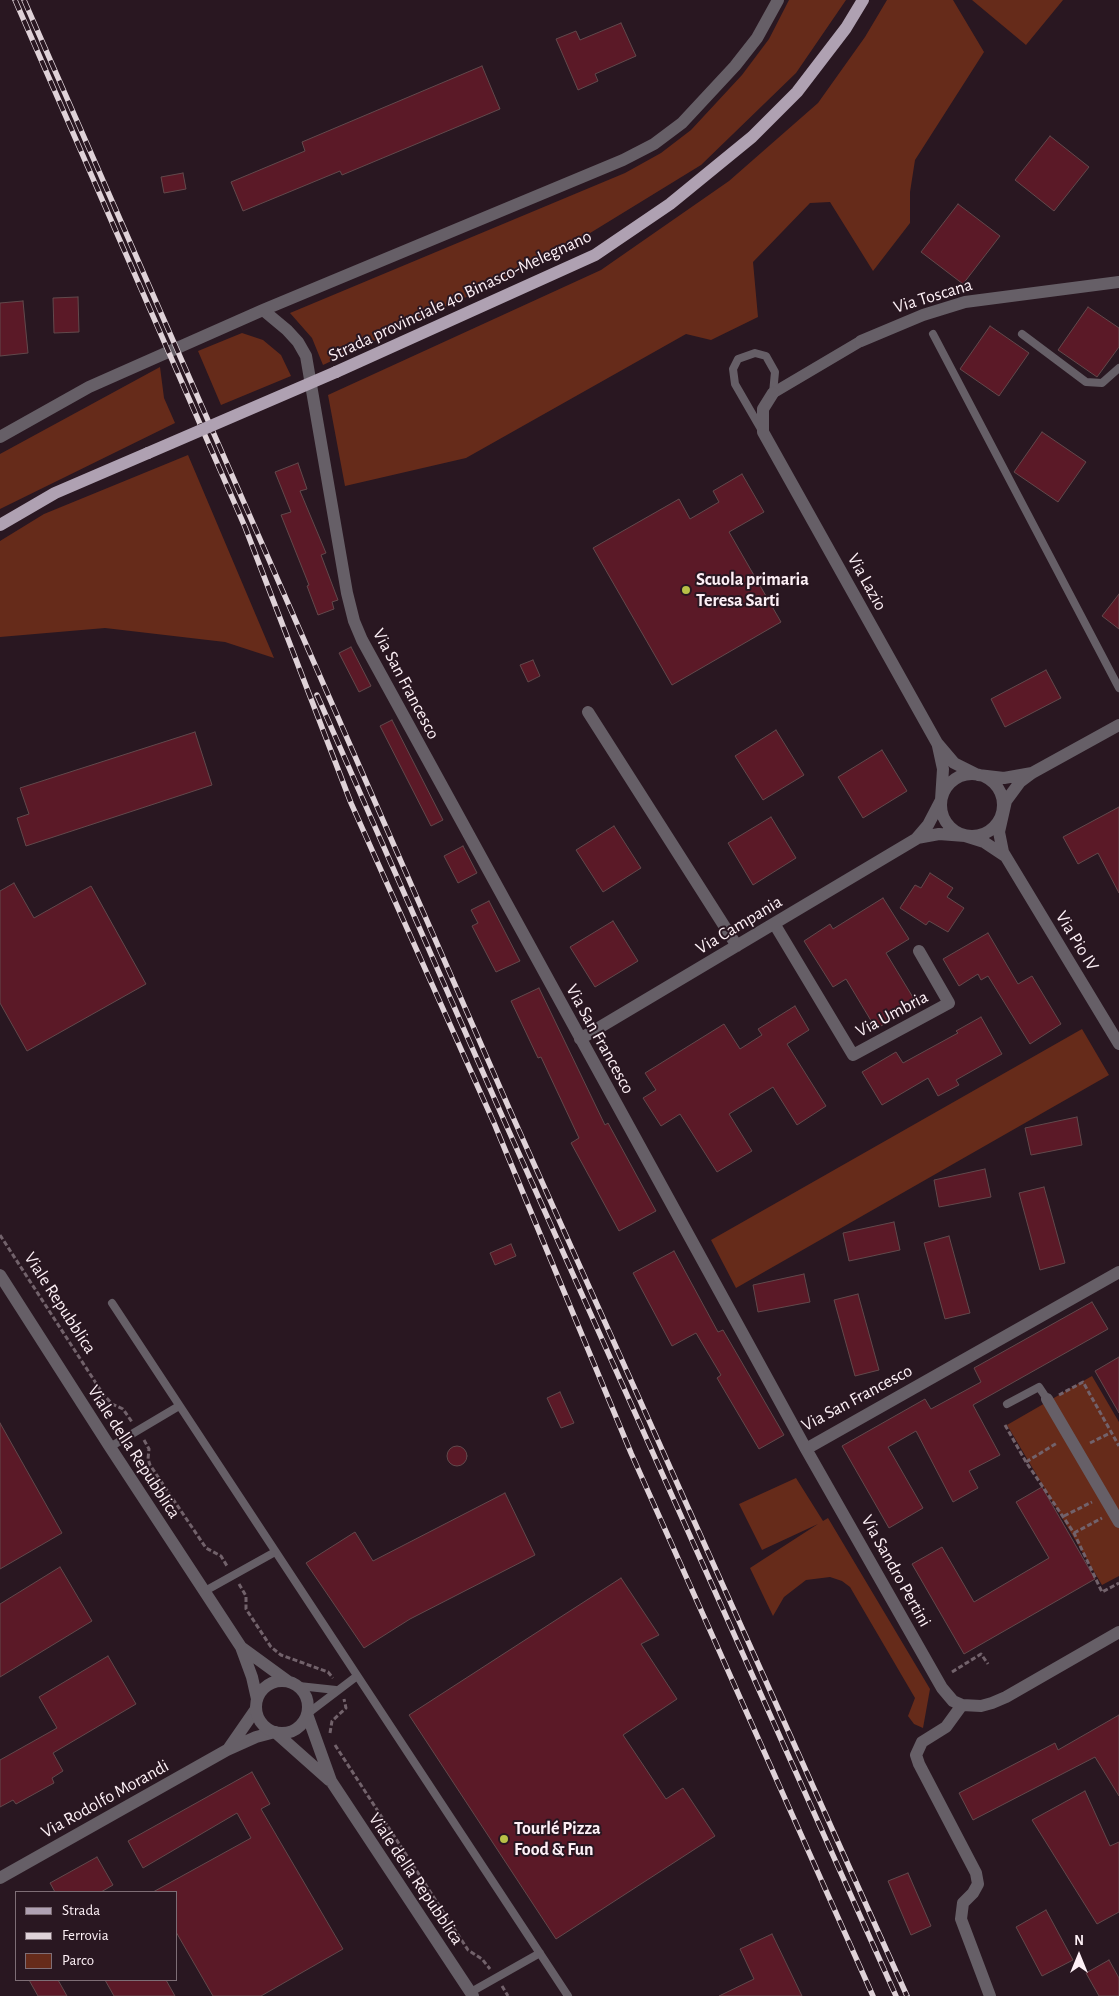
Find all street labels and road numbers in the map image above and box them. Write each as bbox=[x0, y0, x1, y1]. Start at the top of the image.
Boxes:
street label: Strada provinciale 40 Binasco-Melegnano bbox=[325, 225, 595, 367]
street label: Via Toscana bbox=[891, 274, 975, 318]
street label: Via Lazio bbox=[842, 550, 892, 614]
street label: Via San Francesco bbox=[368, 625, 444, 743]
street label: Via Campania bbox=[692, 891, 786, 959]
street label: Via Pio IV bbox=[1051, 907, 1103, 975]
street label: Via San Francesco bbox=[561, 980, 639, 1098]
street label: Via Umbria bbox=[852, 986, 932, 1042]
street label: Viale Repubblica bbox=[19, 1248, 101, 1358]
street label: Via San Francesco bbox=[798, 1360, 916, 1436]
street label: Viale della Repubblica bbox=[83, 1381, 185, 1523]
street label: Via Sandro Pertini bbox=[856, 1511, 936, 1631]
street label: Via Rodolfo Morandi bbox=[37, 1755, 173, 1843]
street label: Viale della Repubblica bbox=[364, 1809, 468, 1949]

